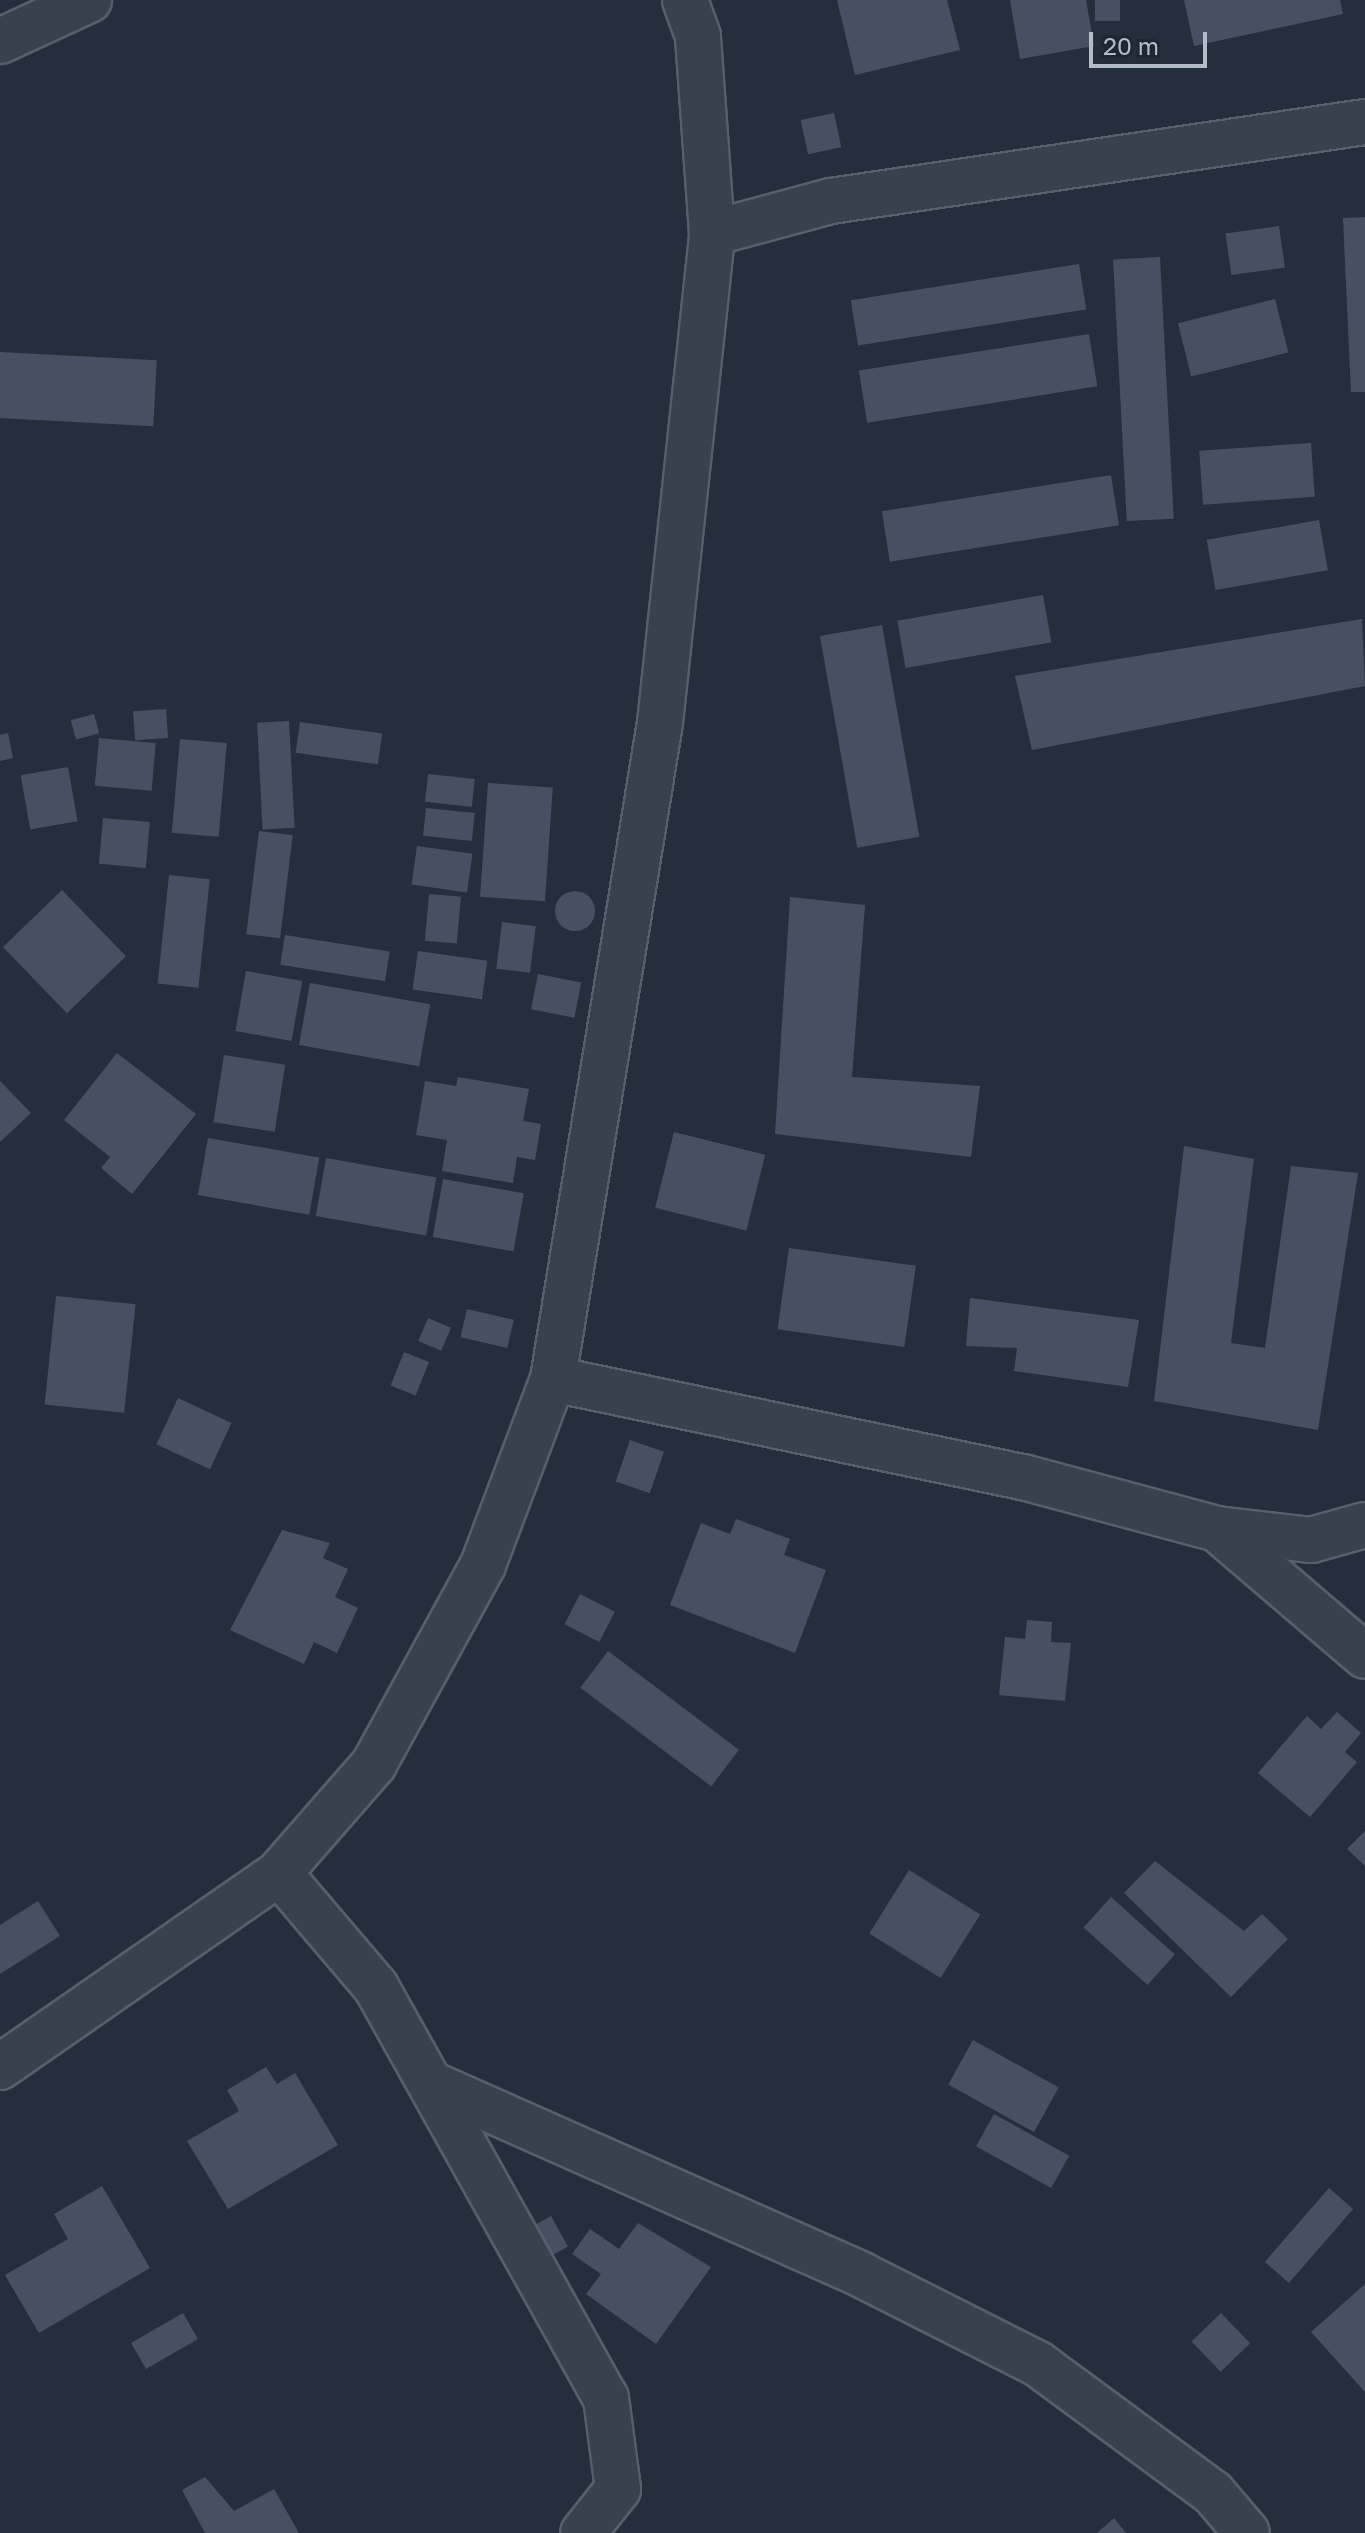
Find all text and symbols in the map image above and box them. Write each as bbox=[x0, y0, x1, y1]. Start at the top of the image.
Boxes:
scale bar bbox=[1093, 16, 1211, 66]
text: 20 m bbox=[1103, 31, 1159, 60]

